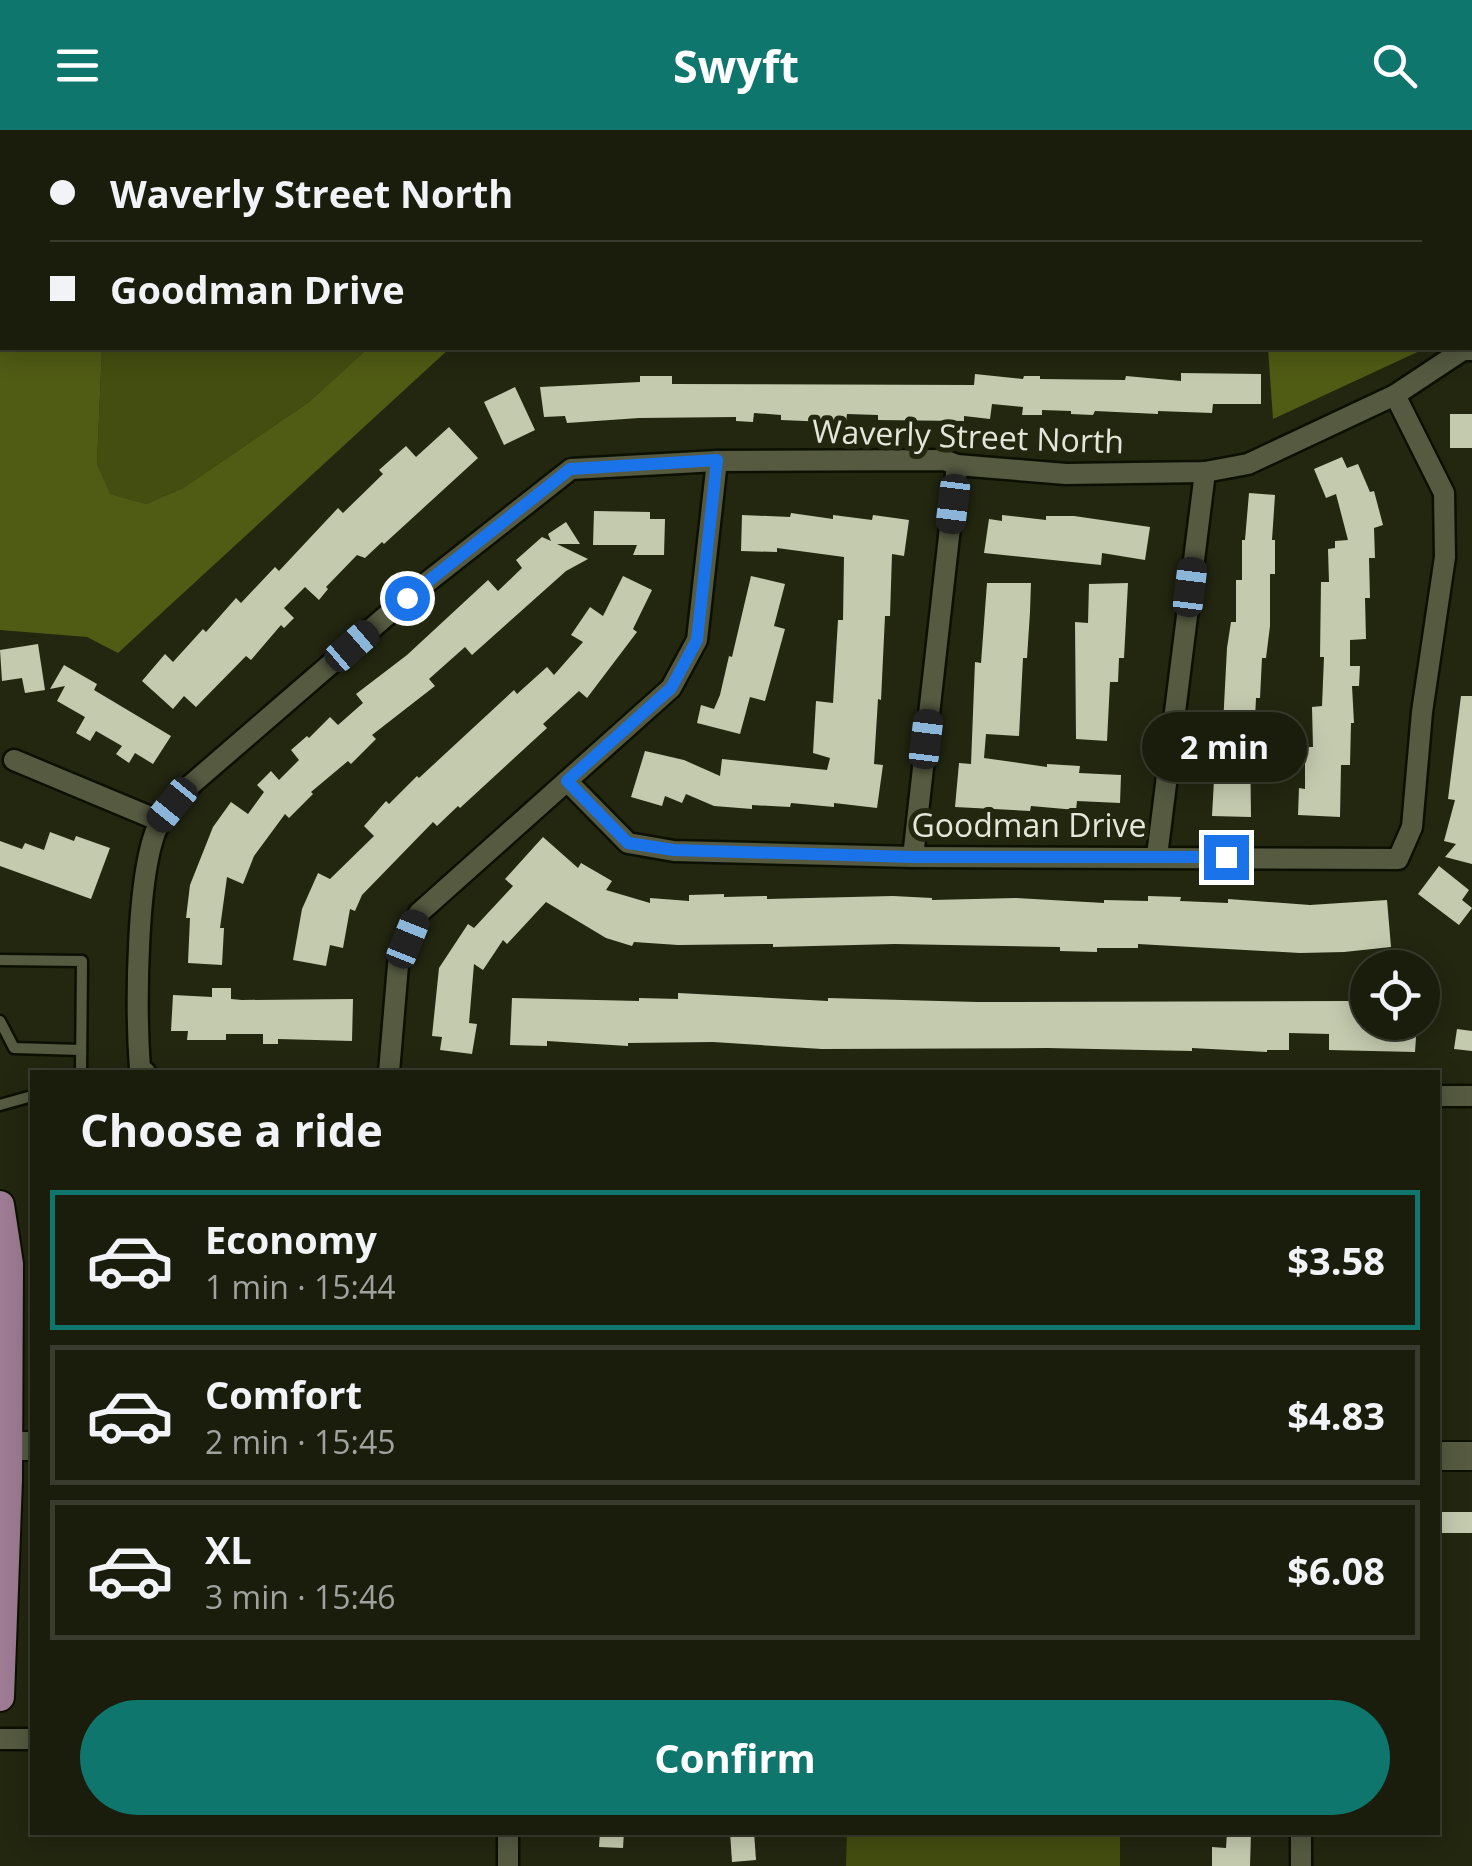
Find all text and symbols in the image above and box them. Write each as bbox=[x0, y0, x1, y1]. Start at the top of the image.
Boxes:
text: Swyft bbox=[673, 35, 799, 96]
icon: menu bbox=[50, 38, 105, 93]
icon: search bbox=[1367, 38, 1422, 93]
text: Waverly Street North bbox=[110, 167, 513, 219]
text: Goodman Drive bbox=[110, 263, 405, 315]
street label: Waverly Street North bbox=[811, 409, 1125, 462]
car bbox=[934, 472, 972, 536]
car bbox=[1171, 555, 1209, 619]
route start bbox=[385, 576, 430, 621]
car bbox=[320, 615, 384, 677]
car bbox=[907, 707, 945, 771]
callout: 2 min bbox=[1144, 712, 1308, 782]
text: 2 min bbox=[1180, 725, 1269, 768]
car bbox=[141, 772, 203, 838]
street label: Goodman Drive bbox=[911, 803, 1147, 846]
route end bbox=[1204, 835, 1249, 880]
car bbox=[383, 906, 433, 972]
map controls bbox=[1350, 950, 1440, 1040]
button: locate bbox=[1350, 950, 1440, 1040]
text: Choose a ride bbox=[80, 1099, 383, 1160]
text: Economy bbox=[205, 1213, 377, 1265]
icon: car bbox=[85, 1215, 175, 1305]
text: $3.58 bbox=[1287, 1234, 1385, 1286]
text: 1 min · 15:44 bbox=[205, 1265, 396, 1308]
text: Comfort bbox=[205, 1368, 362, 1420]
icon: car bbox=[85, 1370, 175, 1460]
text: $4.83 bbox=[1287, 1389, 1385, 1441]
text: 2 min · 15:45 bbox=[205, 1420, 396, 1463]
text: XL bbox=[205, 1523, 252, 1575]
icon: car bbox=[85, 1525, 175, 1615]
text: $6.08 bbox=[1287, 1544, 1385, 1596]
text: 3 min · 15:46 bbox=[205, 1575, 396, 1618]
button: Confirm bbox=[80, 1700, 1390, 1815]

